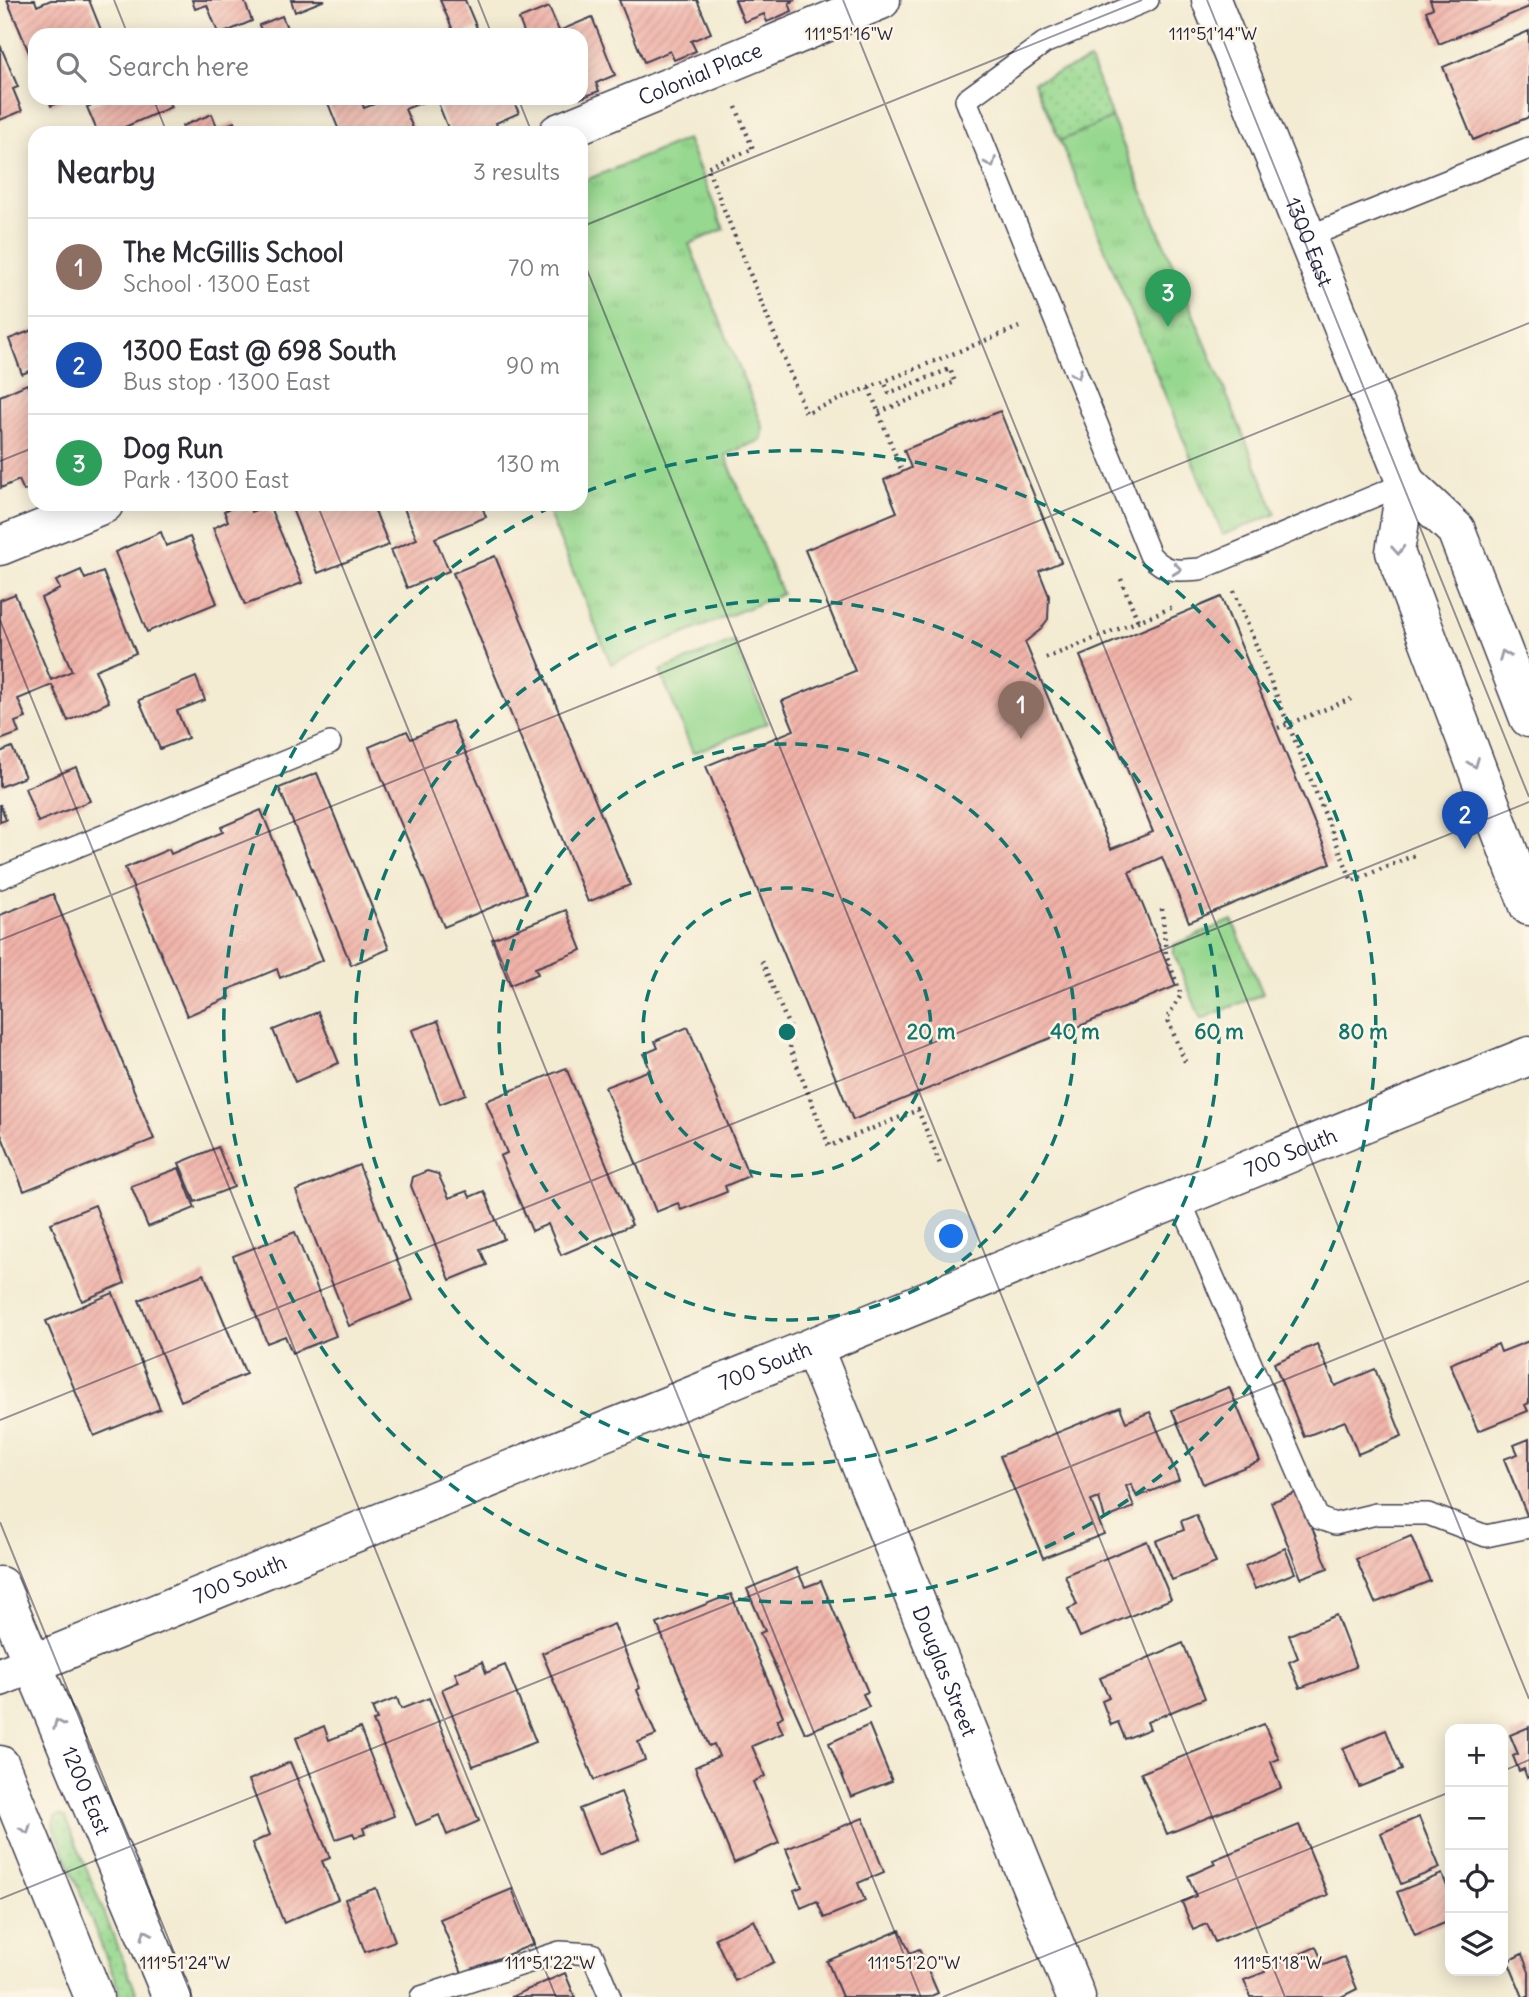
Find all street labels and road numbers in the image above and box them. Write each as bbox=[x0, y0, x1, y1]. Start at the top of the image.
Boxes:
street label: Colonial Place bbox=[634, 36, 766, 111]
street label: 1300 East bbox=[1279, 193, 1339, 290]
street label: 700 South bbox=[1240, 1121, 1341, 1183]
street label: 700 South bbox=[715, 1335, 816, 1397]
street label: 700 South bbox=[189, 1548, 290, 1610]
street label: Douglas Street bbox=[906, 1602, 983, 1740]
street label: 1200 East bbox=[56, 1742, 117, 1839]

